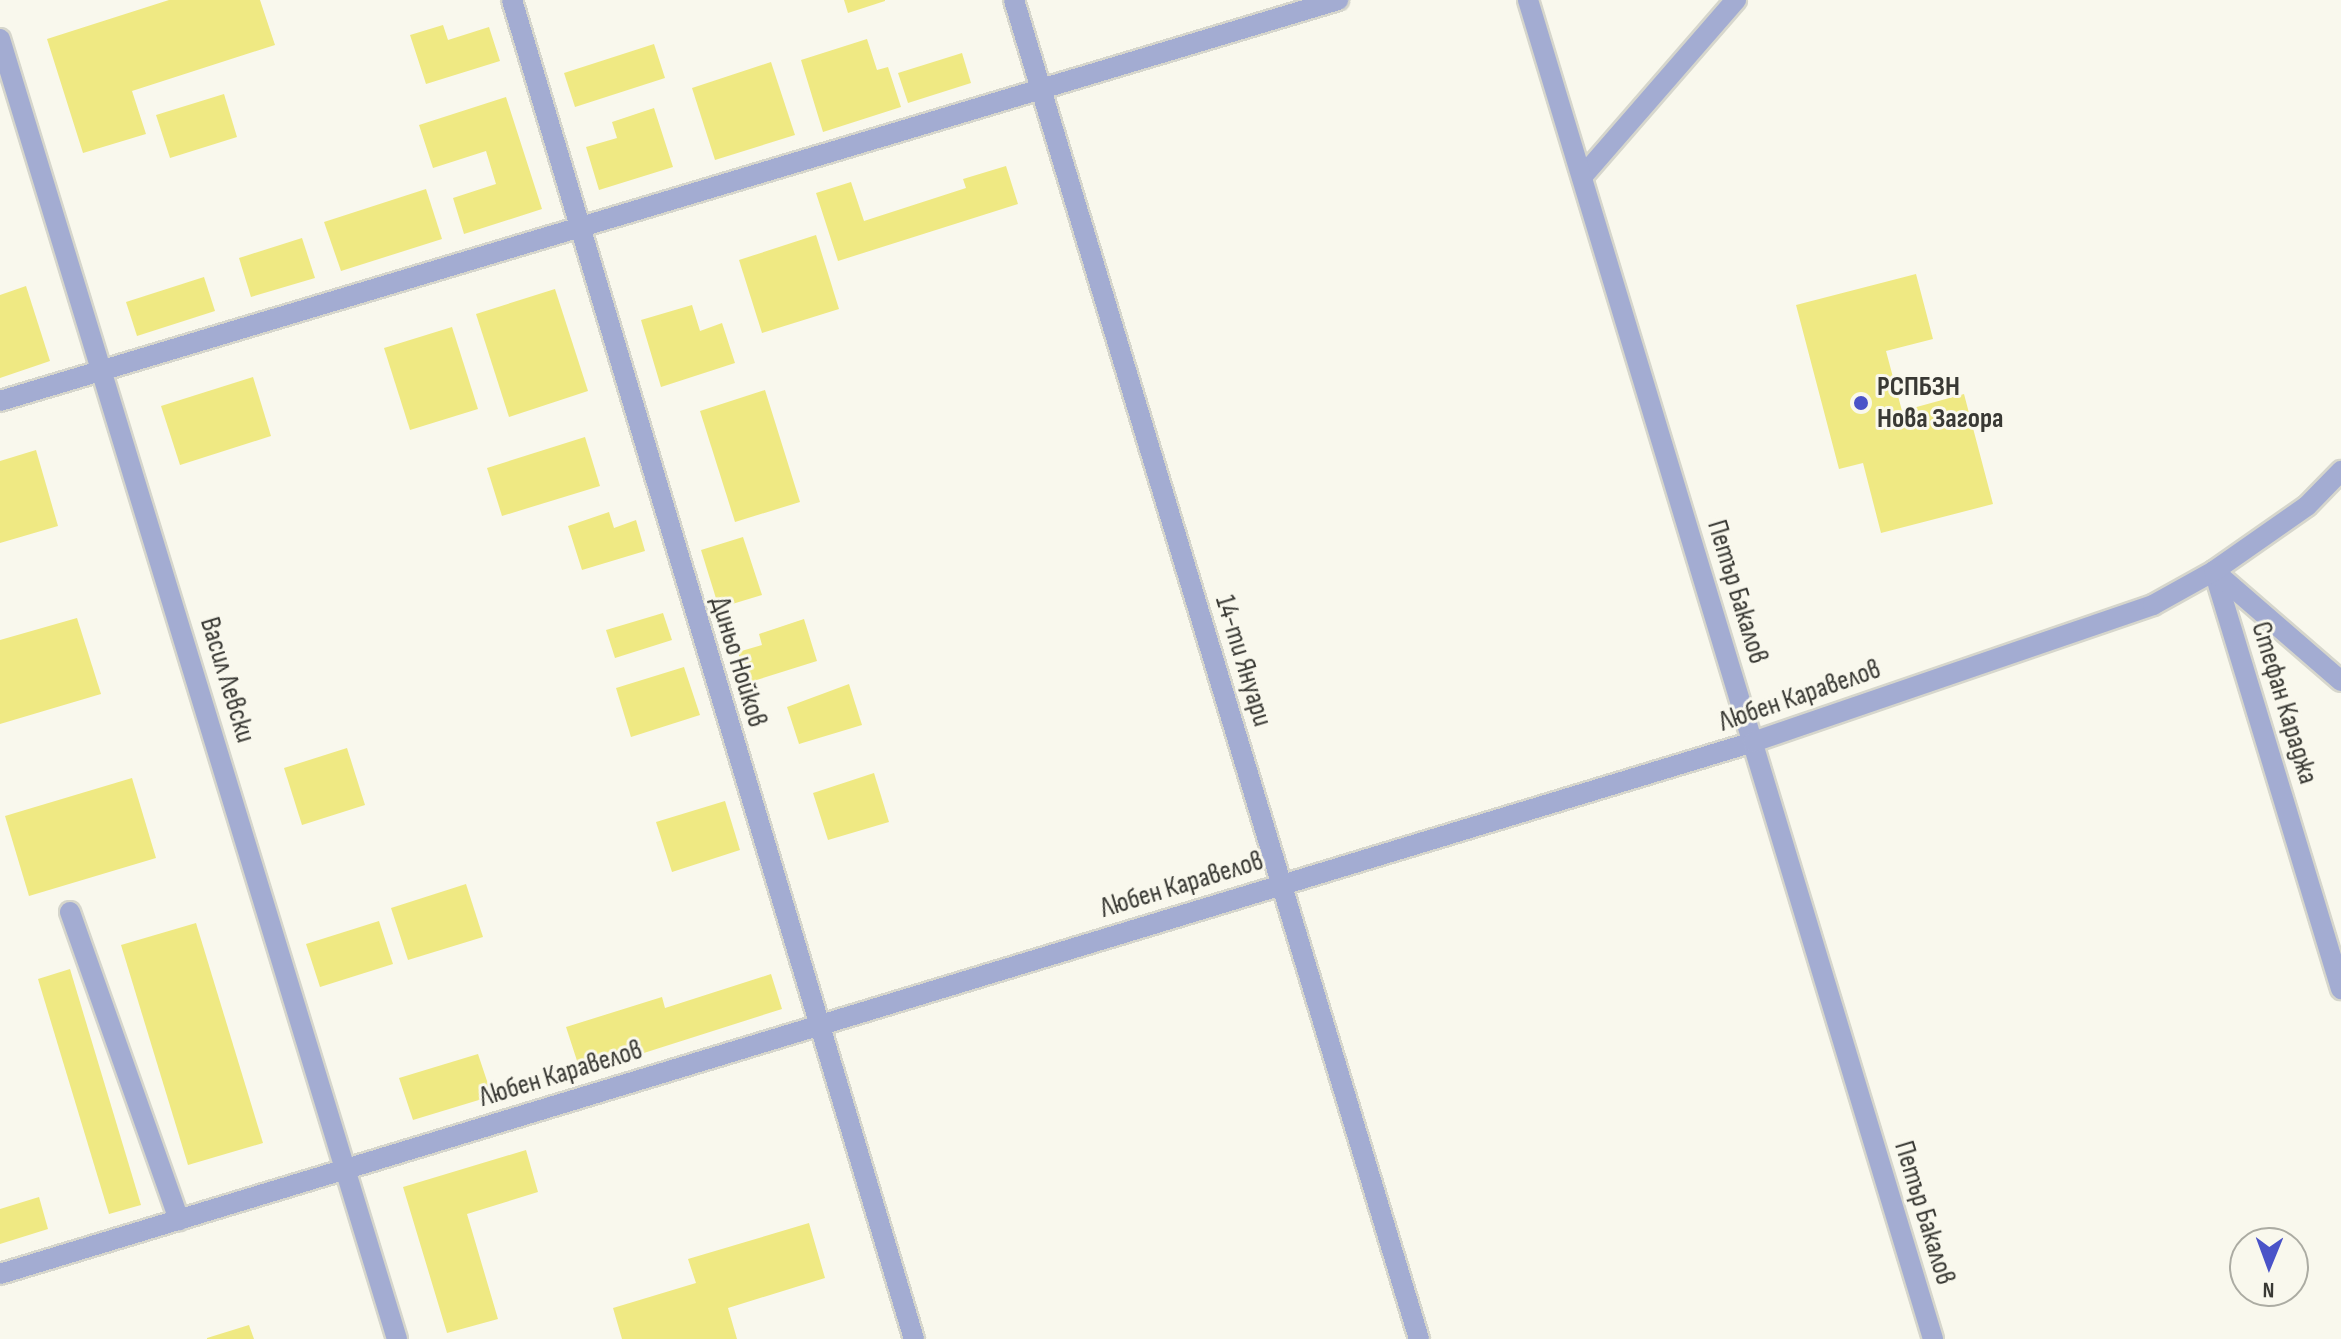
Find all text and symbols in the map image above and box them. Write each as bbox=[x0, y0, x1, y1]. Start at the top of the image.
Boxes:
place label: РСПБЗН Нова Загора bbox=[1877, 370, 2003, 436]
marker: РСПБЗН Нова Загора bbox=[1852, 394, 1870, 412]
street label: Петър Бакалов bbox=[1699, 516, 1775, 668]
street label: 14-ти Януари bbox=[1207, 591, 1279, 731]
street label: Диньо Нойков bbox=[702, 593, 774, 731]
street label: Васил Левски bbox=[192, 613, 262, 747]
street label: Стефан Караджа bbox=[2243, 618, 2325, 788]
street label: Любен Каравелов bbox=[1715, 653, 1885, 739]
street label: Любен Каравелов bbox=[1096, 844, 1268, 926]
street label: Любен Каравелов bbox=[475, 1033, 647, 1115]
street label: Петър Бакалов bbox=[1886, 1137, 1962, 1289]
north arrow bbox=[2229, 1227, 2309, 1307]
text: N bbox=[2262, 1276, 2275, 1303]

